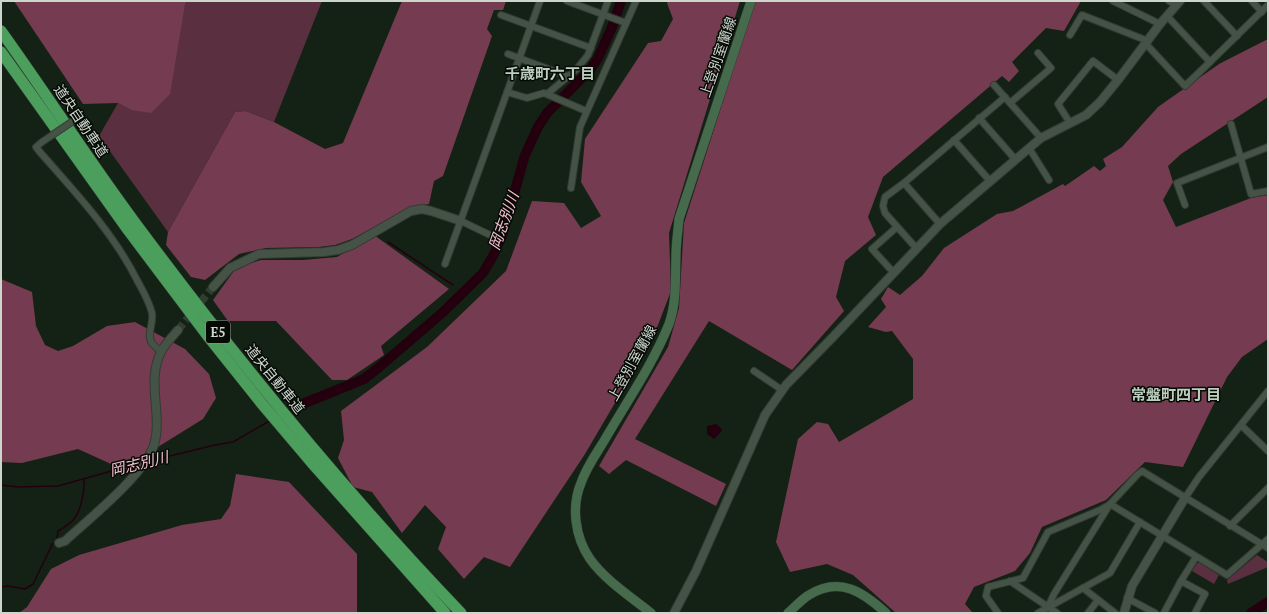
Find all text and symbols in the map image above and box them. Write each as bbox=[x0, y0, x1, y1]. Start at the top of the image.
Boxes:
street label: 上登別室蘭線 bbox=[695, 14, 740, 100]
district label: 千歳町六丁目 bbox=[505, 63, 595, 83]
street label: 道央自動車道 bbox=[50, 81, 113, 161]
water label: 岡志別川 bbox=[483, 187, 523, 252]
road number: E5 bbox=[206, 321, 230, 343]
street label: 上登別室蘭線 bbox=[603, 321, 660, 404]
street label: 道央自動車道 bbox=[242, 340, 309, 417]
district label: 常盤町四丁目 bbox=[1131, 384, 1221, 404]
water label: 岡志別川 bbox=[107, 446, 172, 480]

